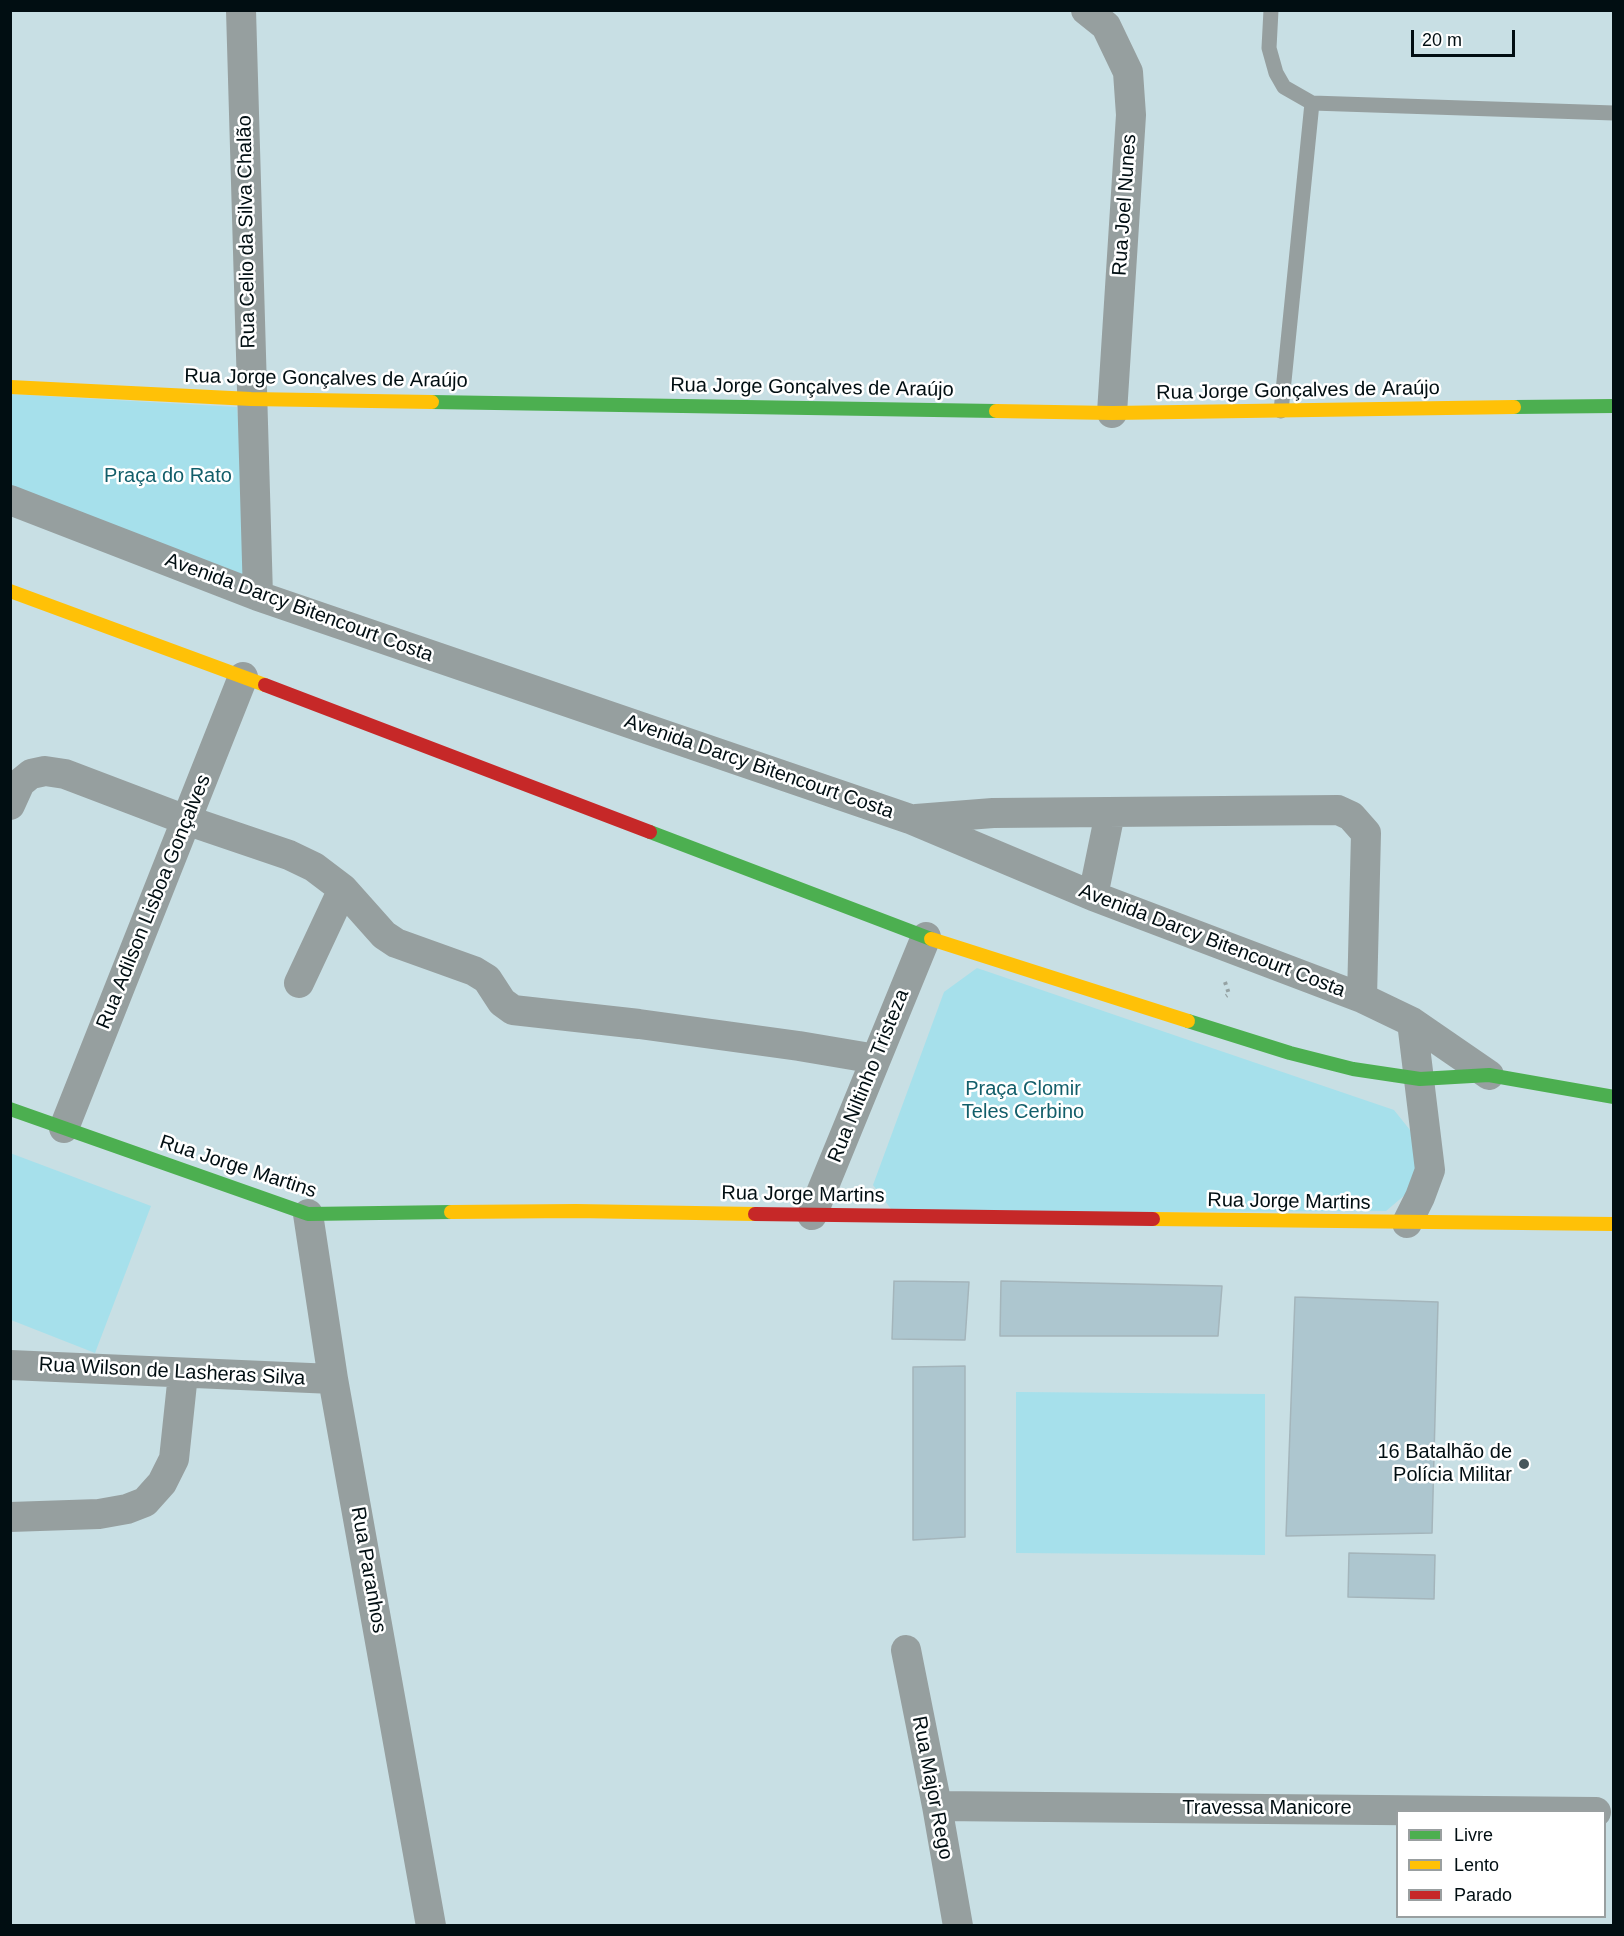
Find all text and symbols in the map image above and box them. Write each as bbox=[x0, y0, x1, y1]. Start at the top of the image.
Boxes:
scale bar bbox=[1414, 18, 1518, 56]
text: 20 m bbox=[1422, 30, 1462, 50]
street label: Rua Celio da Silva Chalão bbox=[233, 115, 261, 349]
street label: Rua Joel Nunes bbox=[1108, 133, 1142, 277]
street label: Rua Jorge Gonçalves de Araújo bbox=[184, 365, 468, 393]
street label: Rua Jorge Gonçalves de Araújo bbox=[670, 374, 954, 402]
street label: Rua Jorge Gonçalves de Araújo bbox=[1156, 377, 1440, 405]
park label: Praça do Rato bbox=[104, 464, 232, 488]
street label: Avenida Darcy Bitencourt Costa bbox=[162, 548, 436, 668]
street label: Avenida Darcy Bitencourt Costa bbox=[621, 710, 897, 824]
street label: Rua Adilson Lisboa Gonçalves bbox=[92, 771, 216, 1033]
street label: Avenida Darcy Bitencourt Costa bbox=[1076, 879, 1348, 1003]
street label: Rua Niltinho Tristeza bbox=[823, 986, 915, 1166]
park label: Praça Clomir Teles Cerbino bbox=[962, 1077, 1084, 1124]
street label: Rua Jorge Martins bbox=[157, 1130, 319, 1204]
street label: Rua Jorge Martins bbox=[721, 1182, 885, 1208]
street label: Rua Jorge Martins bbox=[1207, 1189, 1371, 1215]
street label: Rua Wilson de Lasheras Silva bbox=[38, 1353, 306, 1391]
place label: 16 Batalhão de Polícia Militar bbox=[1377, 1440, 1512, 1487]
marker: 16 Batalhão de Polícia Militar bbox=[1517, 1457, 1531, 1471]
street label: Rua Paranhos bbox=[345, 1505, 391, 1635]
street label: Rua Major Rego bbox=[906, 1714, 958, 1862]
street label: Travessa Manicore bbox=[1182, 1796, 1352, 1820]
legend bbox=[1396, 1810, 1606, 1918]
text: Livre bbox=[1454, 1825, 1493, 1845]
text: Lento bbox=[1454, 1855, 1499, 1875]
text: Parado bbox=[1454, 1885, 1512, 1905]

